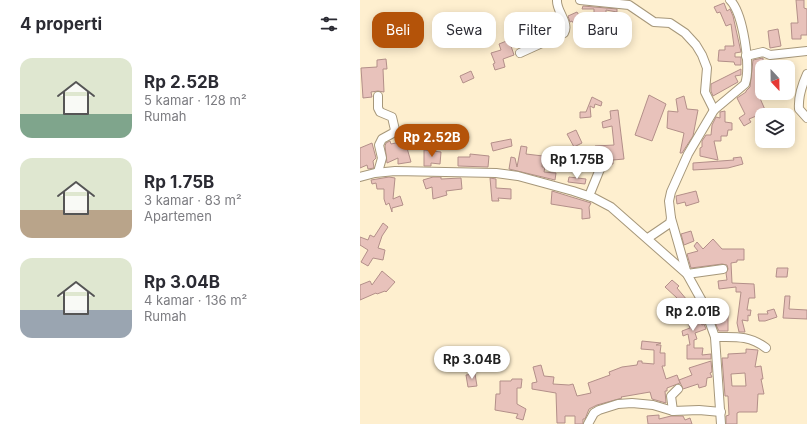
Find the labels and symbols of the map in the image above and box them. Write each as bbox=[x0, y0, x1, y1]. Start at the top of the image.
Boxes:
north arrow bbox=[755, 60, 795, 100]
pin: Rp 2.52B bbox=[391, 124, 473, 158]
pin: Rp 1.75B bbox=[536, 146, 618, 180]
pin: Rp 2.01B bbox=[652, 298, 734, 332]
pin: Rp 3.04B bbox=[431, 346, 513, 380]

